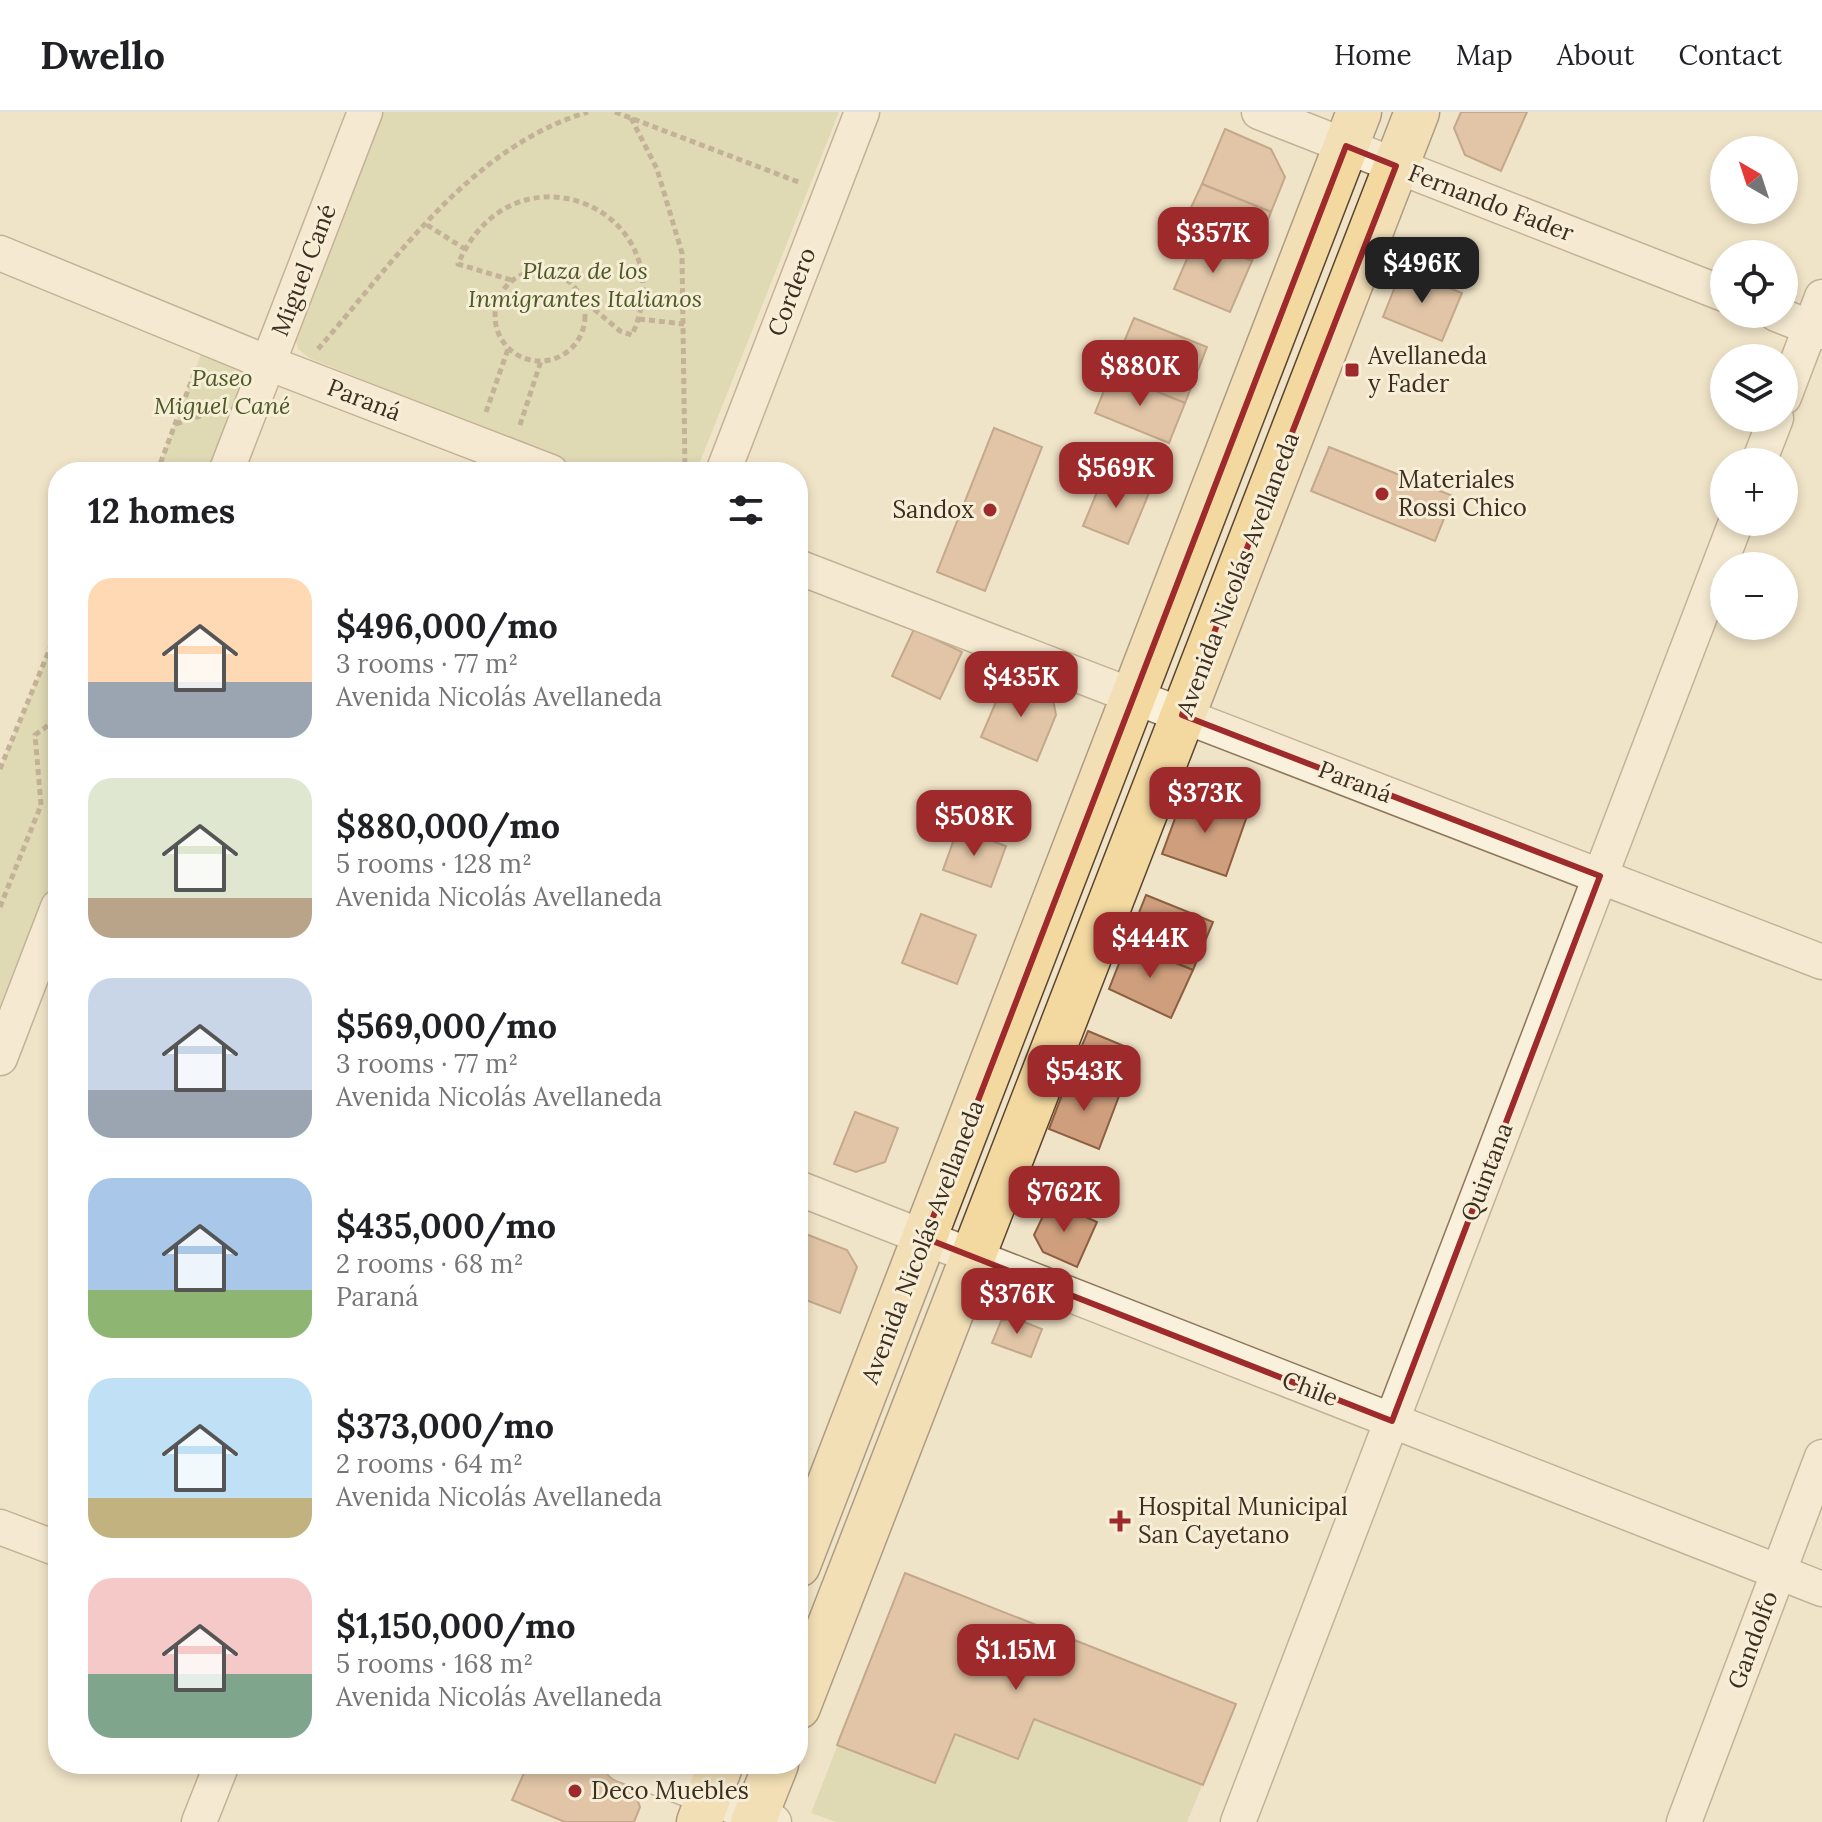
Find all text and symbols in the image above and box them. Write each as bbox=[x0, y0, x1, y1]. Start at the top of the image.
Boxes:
text: Dwello bbox=[40, 31, 165, 79]
text: Home bbox=[1334, 37, 1412, 73]
text: Map bbox=[1456, 37, 1513, 73]
text: About bbox=[1557, 37, 1634, 73]
text: Contact bbox=[1678, 37, 1782, 73]
north arrow bbox=[1710, 136, 1798, 224]
map controls bbox=[1710, 136, 1798, 640]
street label: Fernando Fader bbox=[1404, 157, 1579, 249]
street label: Miguel Cané bbox=[264, 199, 343, 340]
pin: $357K bbox=[1157, 207, 1269, 275]
text: $357K bbox=[1176, 216, 1250, 249]
pin: $496K bbox=[1366, 237, 1478, 305]
button: locate bbox=[1710, 240, 1798, 328]
street label: Cordero bbox=[760, 243, 823, 341]
text: $496K bbox=[1383, 246, 1461, 279]
park label: Plaza de los Inmigrantes Italianos bbox=[468, 255, 702, 314]
pin: $880K bbox=[1084, 340, 1196, 408]
place label: Avellaneda y Fader bbox=[1367, 340, 1487, 399]
button: layers bbox=[1710, 344, 1798, 432]
text: $880K bbox=[1100, 349, 1180, 382]
marker: Avellaneda y Fader bbox=[1343, 361, 1361, 379]
park label: Paseo Miguel Cané bbox=[154, 362, 290, 421]
street label: Paraná bbox=[323, 371, 405, 428]
street label: Avenida Nicolás Avellaneda bbox=[1169, 428, 1306, 721]
pin: $569K bbox=[1060, 442, 1172, 510]
button: + bbox=[1710, 448, 1798, 536]
text: $569K bbox=[1077, 451, 1155, 484]
place label: Materiales Rossi Chico bbox=[1398, 464, 1527, 523]
marker: Materiales Rossi Chico bbox=[1373, 485, 1391, 503]
icon: filters bbox=[724, 488, 768, 532]
text: 12 homes bbox=[88, 489, 235, 532]
place label: Sandox bbox=[892, 494, 974, 525]
marker: Sandox bbox=[981, 501, 999, 519]
button: − bbox=[1710, 552, 1798, 640]
text: $496,000/mo bbox=[336, 604, 558, 647]
icon: home bbox=[152, 610, 248, 706]
text: 3 rooms · 77 m² bbox=[336, 647, 518, 680]
pin: $435K bbox=[965, 651, 1077, 719]
text: $435K bbox=[983, 660, 1059, 693]
text: Avenida Nicolás Avellaneda bbox=[336, 680, 662, 713]
street label: Paraná bbox=[1314, 753, 1396, 810]
pin: $373K bbox=[1149, 767, 1261, 835]
text: $373K bbox=[1167, 776, 1243, 809]
pin: $508K bbox=[918, 790, 1030, 858]
text: $508K bbox=[934, 799, 1014, 832]
text: $880,000/mo bbox=[336, 804, 560, 847]
icon: home bbox=[152, 810, 248, 906]
text: 5 rooms · 128 m² bbox=[336, 847, 532, 880]
text: Avenida Nicolás Avellaneda bbox=[336, 880, 662, 913]
pin: $444K bbox=[1094, 912, 1206, 980]
text: $444K bbox=[1112, 921, 1189, 954]
text: $569,000/mo bbox=[336, 1004, 557, 1047]
icon: home bbox=[152, 1010, 248, 1106]
pin: $543K bbox=[1028, 1045, 1140, 1113]
text: 3 rooms · 77 m² bbox=[336, 1047, 518, 1080]
text: $543K bbox=[1046, 1054, 1122, 1087]
text: Avenida Nicolás Avellaneda bbox=[336, 1080, 662, 1113]
street label: Avenida Nicolás Avellaneda bbox=[854, 1096, 991, 1389]
street label: Quintana bbox=[1454, 1118, 1519, 1226]
pin: $762K bbox=[1008, 1166, 1120, 1234]
text: $762K bbox=[1027, 1175, 1101, 1208]
text: $435,000/mo bbox=[336, 1204, 556, 1247]
icon: home bbox=[152, 1210, 248, 1306]
text: 2 rooms · 68 m² bbox=[336, 1247, 524, 1280]
pin: $376K bbox=[961, 1268, 1073, 1336]
text: $376K bbox=[979, 1277, 1055, 1310]
text: Paraná bbox=[336, 1280, 419, 1313]
street label: Chile bbox=[1278, 1364, 1343, 1413]
text: $373,000/mo bbox=[336, 1404, 554, 1447]
icon: home bbox=[152, 1410, 248, 1506]
text: 2 rooms · 64 m² bbox=[336, 1447, 523, 1480]
text: Avenida Nicolás Avellaneda bbox=[336, 1480, 662, 1513]
place label: Hospital Municipal San Cayetano bbox=[1138, 1491, 1348, 1550]
marker: Hospital Municipal San Cayetano bbox=[1109, 1510, 1131, 1532]
street label: Gandolfo bbox=[1720, 1587, 1785, 1693]
text: $1,150,000/mo bbox=[336, 1604, 575, 1647]
icon: home bbox=[152, 1610, 248, 1706]
pin: $1.15M bbox=[951, 1624, 1081, 1692]
text: $1.15M bbox=[975, 1633, 1057, 1666]
text: 5 rooms · 168 m² bbox=[336, 1647, 533, 1680]
text: Avenida Nicolás Avellaneda bbox=[336, 1680, 662, 1713]
place label: Deco Muebles bbox=[591, 1775, 749, 1806]
marker: Deco Muebles bbox=[566, 1782, 584, 1800]

